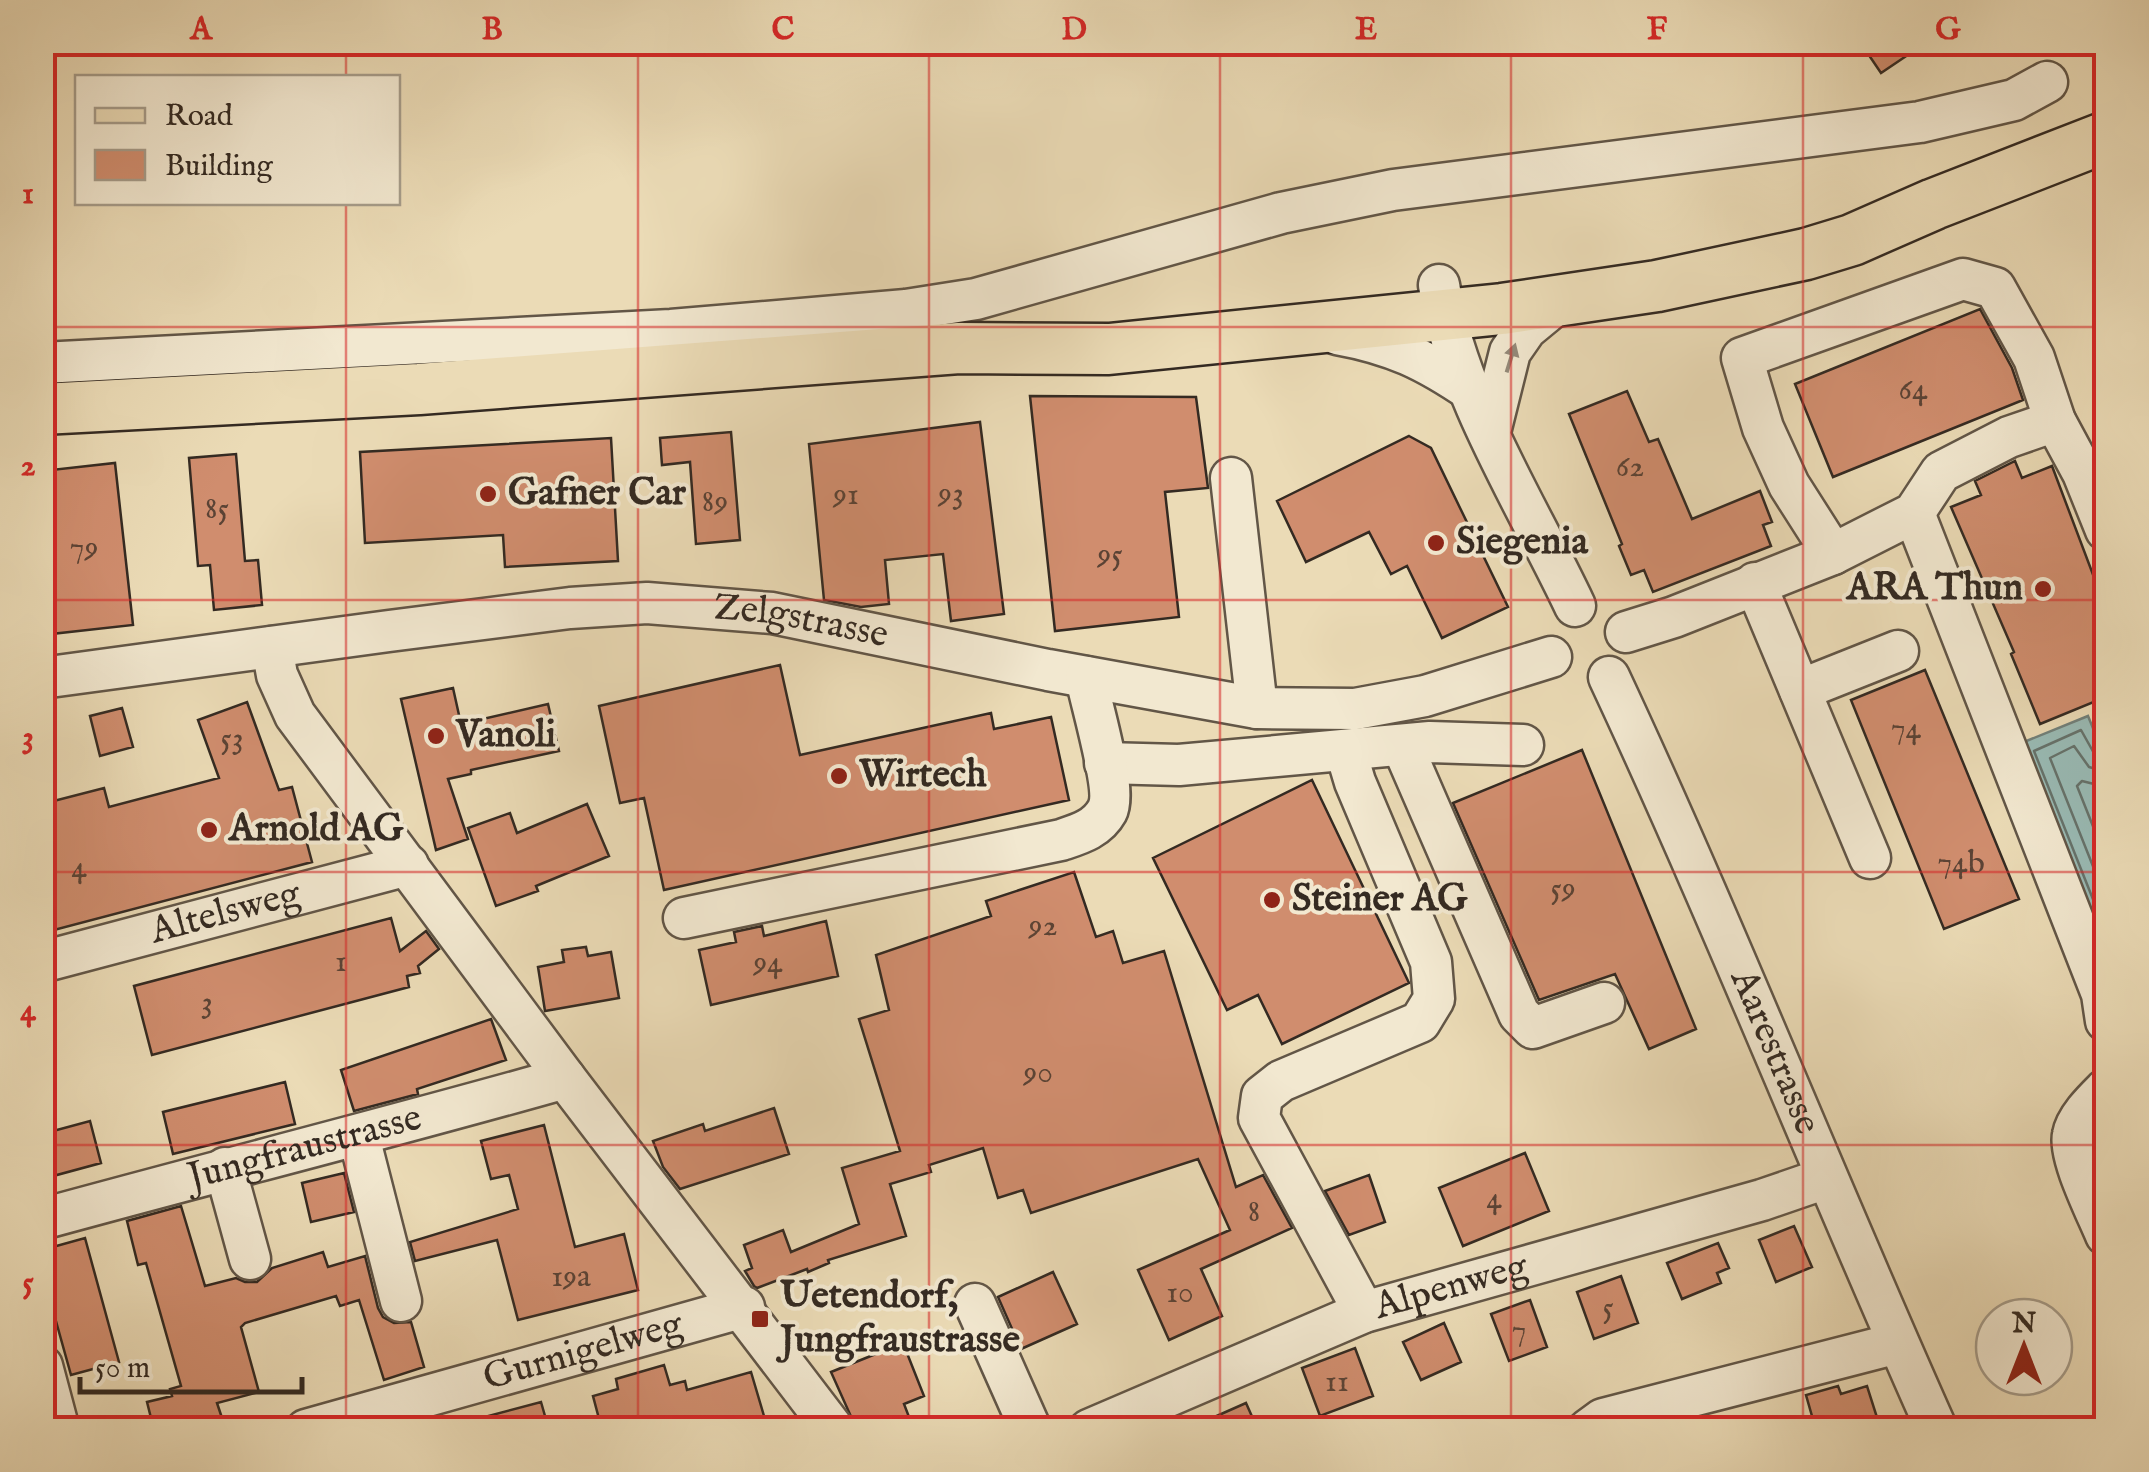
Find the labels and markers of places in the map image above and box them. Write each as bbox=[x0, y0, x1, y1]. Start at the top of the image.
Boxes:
place label: Gafner Car bbox=[508, 470, 687, 518]
marker: Gafner Car bbox=[477, 483, 499, 505]
place label: Siegenia bbox=[1456, 519, 1588, 567]
marker: Siegenia bbox=[1425, 532, 1447, 554]
place label: ARA Thun bbox=[1845, 565, 2023, 613]
marker: ARA Thun bbox=[2032, 578, 2054, 600]
place label: Vanoli bbox=[455, 712, 556, 760]
marker: Vanoli bbox=[425, 725, 447, 747]
place label: Wirtech bbox=[859, 752, 987, 800]
marker: Wirtech bbox=[828, 765, 850, 787]
place label: Arnold AG bbox=[227, 806, 404, 854]
marker: Arnold AG bbox=[198, 819, 220, 841]
place label: Steiner AG bbox=[1292, 876, 1468, 924]
marker: Steiner AG bbox=[1261, 889, 1283, 911]
place label: Uetendorf, Jungfraustrasse bbox=[775, 1273, 1020, 1365]
marker: Uetendorf, Jungfraustrasse bbox=[749, 1308, 771, 1330]

